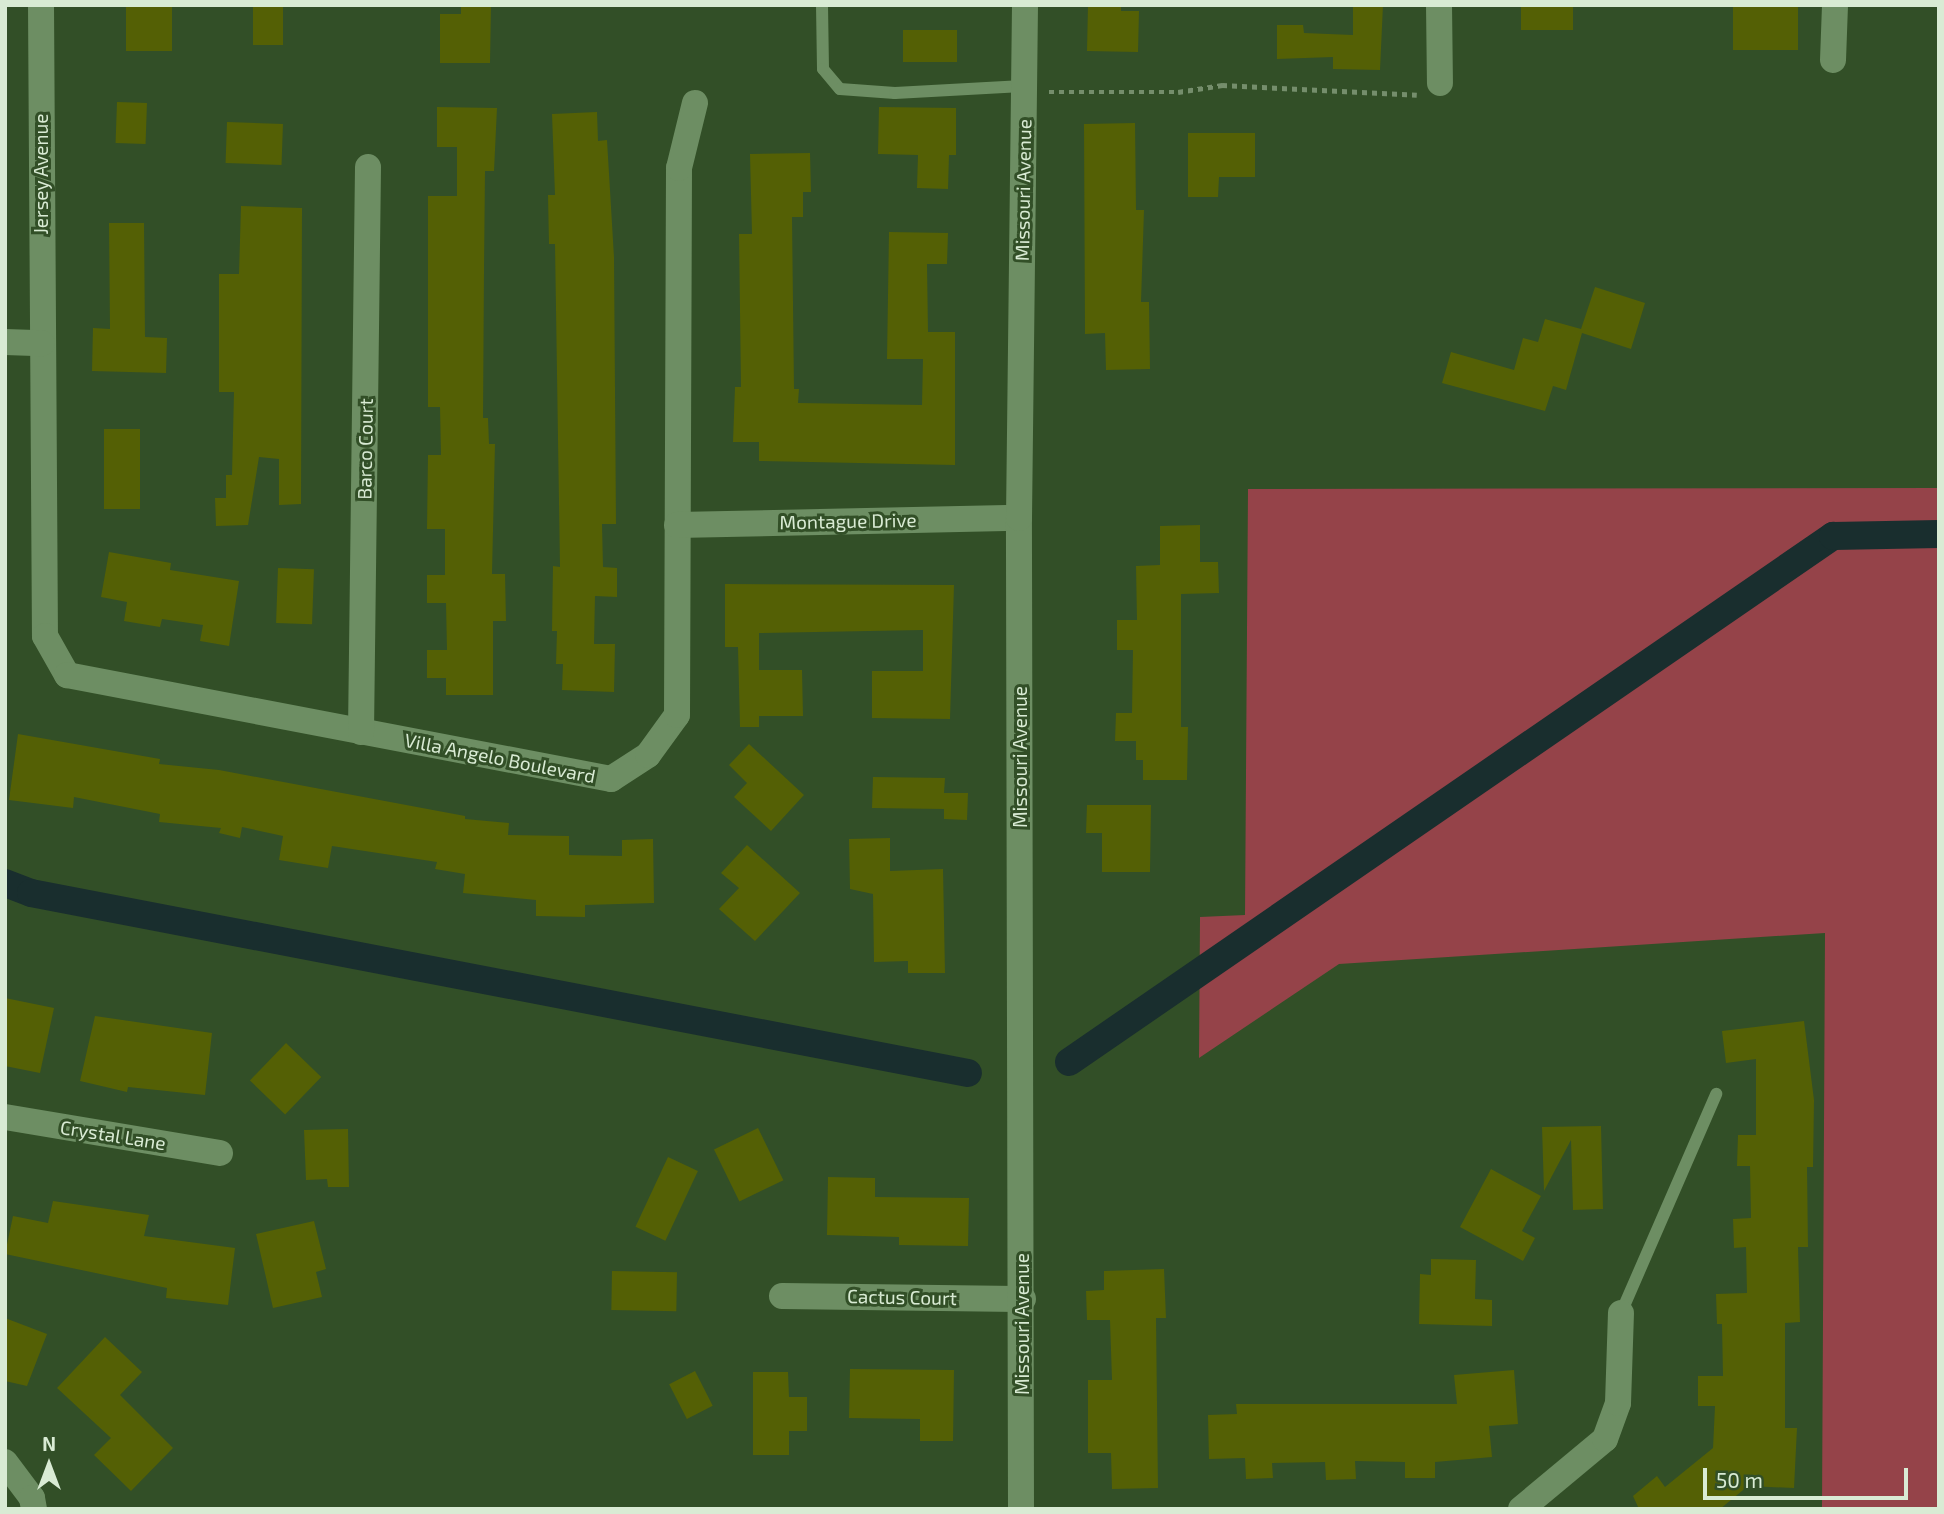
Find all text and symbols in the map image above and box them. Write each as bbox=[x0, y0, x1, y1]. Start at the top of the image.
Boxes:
street label: Jersey Avenue bbox=[30, 113, 52, 235]
street label: Missouri Avenue bbox=[1010, 119, 1036, 261]
street label: Barco Court bbox=[353, 398, 377, 500]
street label: Montague Drive bbox=[779, 508, 917, 534]
street label: Missouri Avenue bbox=[1009, 686, 1031, 828]
street label: Villa Angelo Boulevard bbox=[402, 728, 598, 788]
street label: Crystal Lane bbox=[58, 1115, 168, 1155]
street label: Missouri Avenue bbox=[1011, 1253, 1033, 1395]
street label: Cactus Court bbox=[847, 1285, 957, 1309]
north arrow bbox=[14, 1430, 84, 1500]
text: N bbox=[42, 1432, 56, 1455]
scale bar bbox=[1706, 1454, 1911, 1498]
text: 50 m bbox=[1716, 1467, 1763, 1492]

